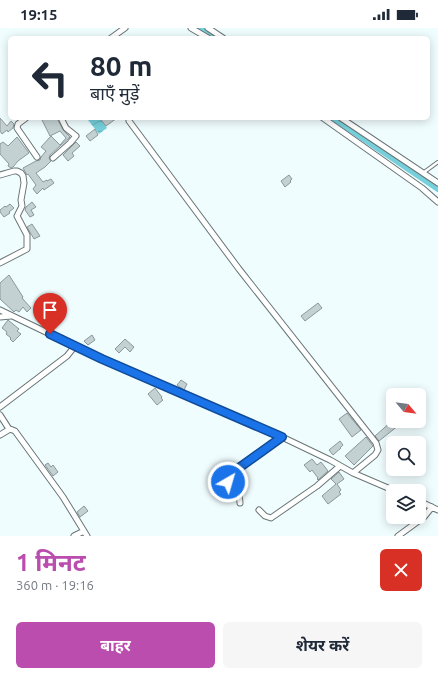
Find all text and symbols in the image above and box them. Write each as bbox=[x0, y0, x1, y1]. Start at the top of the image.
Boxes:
text: 19:15 bbox=[20, 6, 58, 23]
text: 80 m bbox=[90, 50, 152, 81]
icon: left bbox=[24, 52, 76, 104]
text: बाएँ मुड़ें bbox=[90, 83, 139, 103]
pin bbox=[33, 293, 67, 334]
icon: arrive bbox=[39, 299, 61, 321]
north arrow bbox=[386, 388, 426, 428]
map controls bbox=[386, 388, 426, 524]
button: search bbox=[386, 436, 426, 476]
position arrow bbox=[207, 461, 249, 503]
button: layers bbox=[386, 484, 426, 524]
text: 1 मिनट bbox=[16, 549, 86, 576]
button: close bbox=[380, 549, 422, 591]
text: 360 m · 19:16 bbox=[16, 578, 94, 592]
button: बाहर bbox=[16, 622, 215, 668]
button: शेयर करें bbox=[223, 622, 422, 668]

